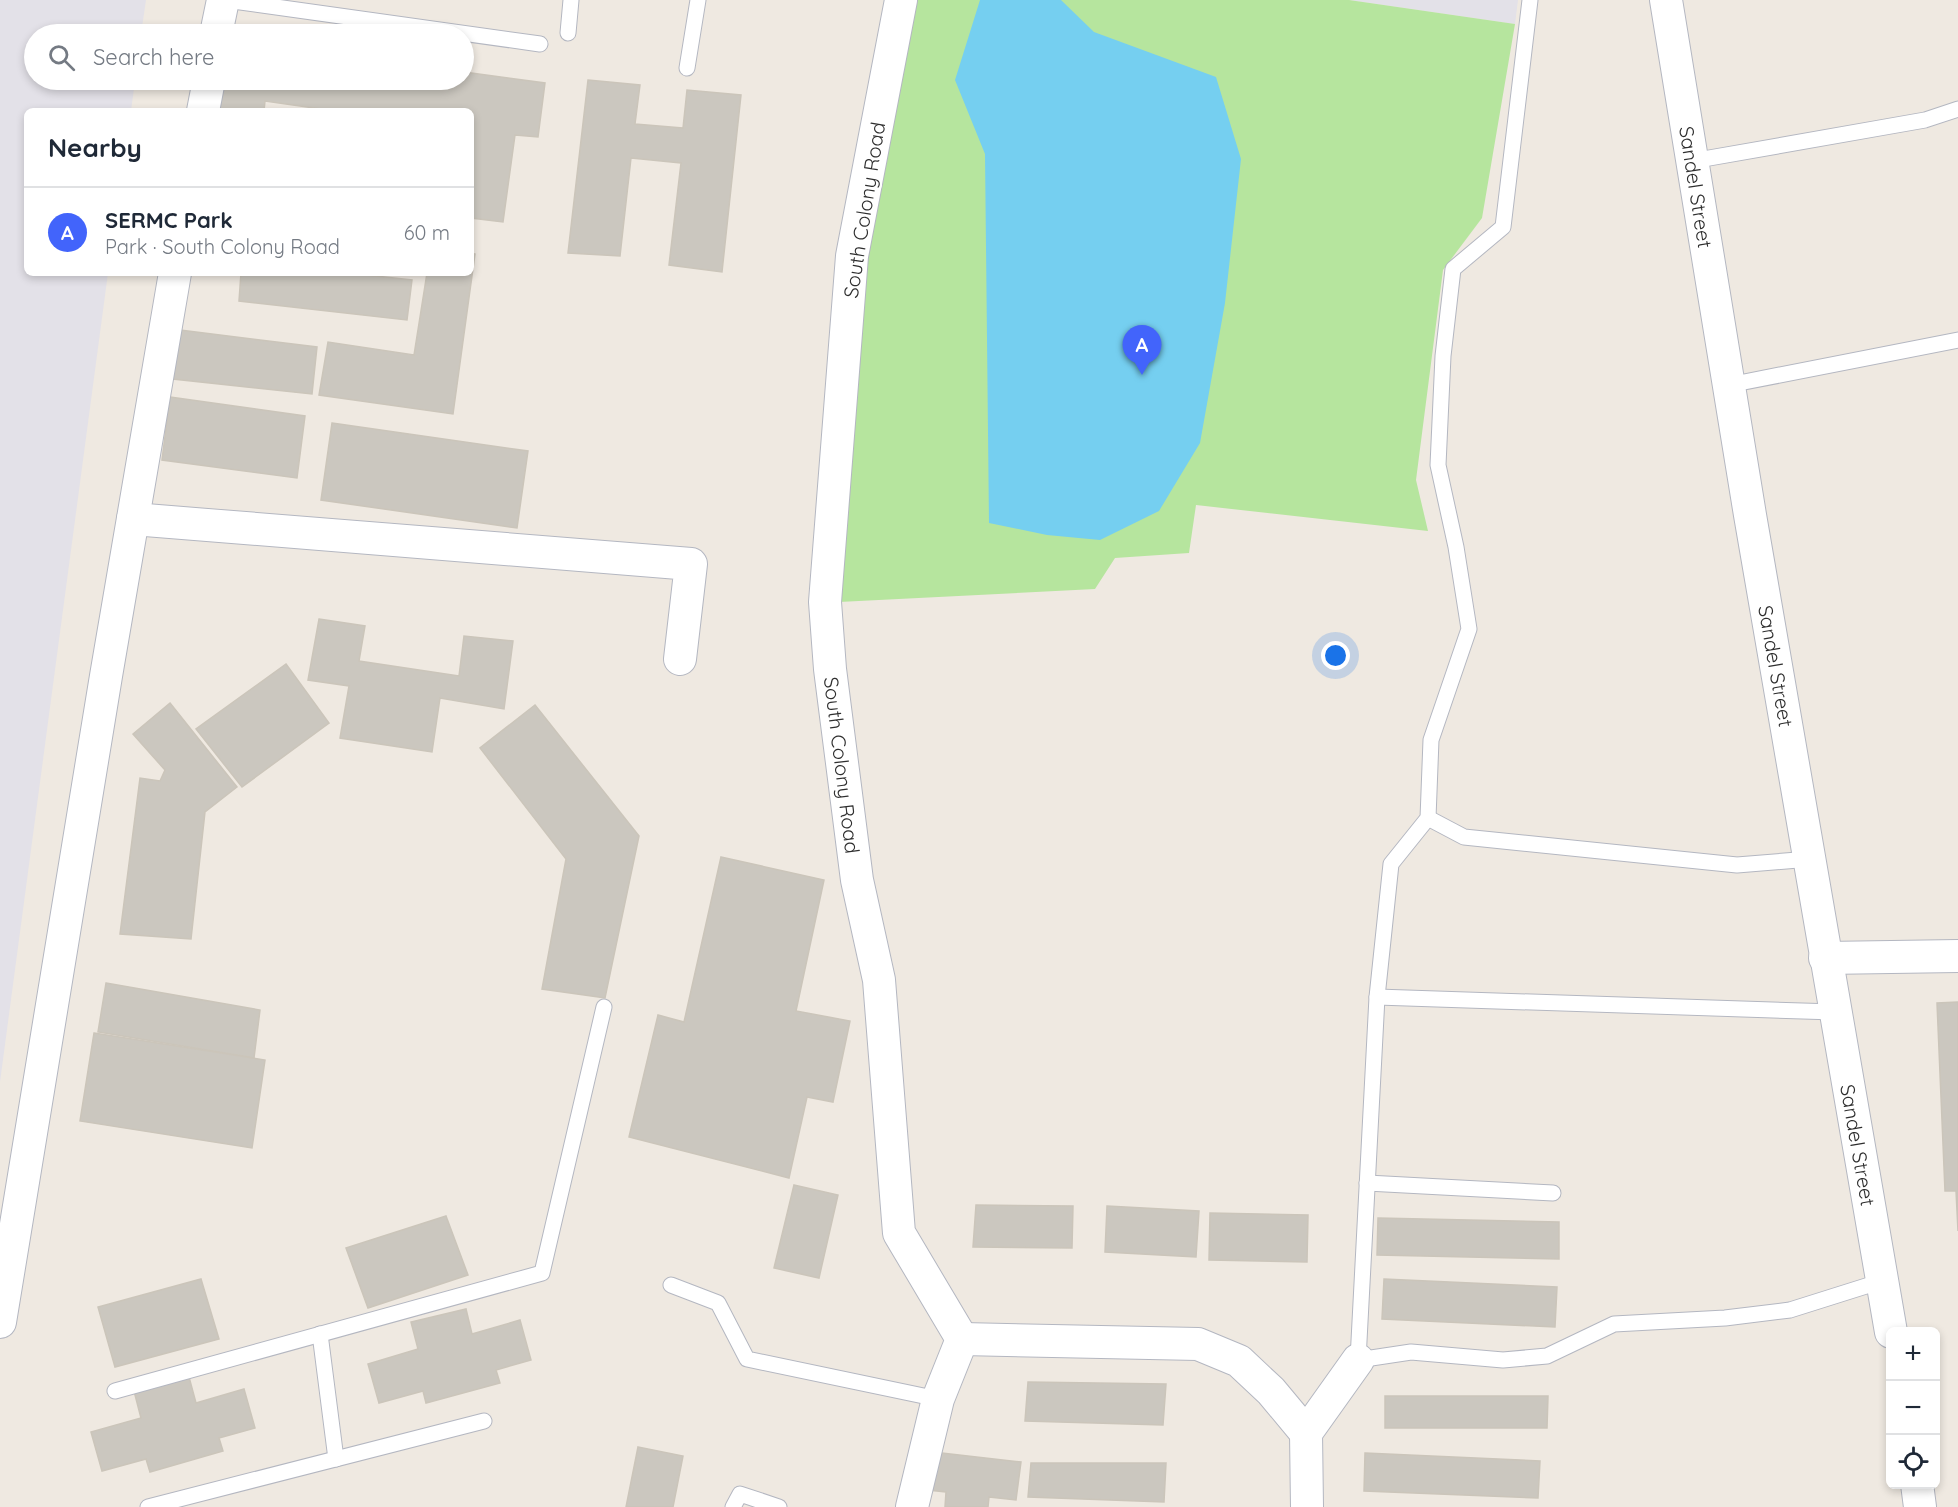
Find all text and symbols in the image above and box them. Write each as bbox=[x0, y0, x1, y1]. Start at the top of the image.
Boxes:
search box bbox=[24, 24, 474, 90]
icon: search bbox=[45, 41, 78, 74]
text: Search here bbox=[93, 43, 214, 71]
street label: South Colony Road bbox=[838, 120, 890, 300]
street label: Sandel Street bbox=[1674, 124, 1718, 250]
text: Nearby bbox=[48, 131, 142, 164]
text: SERMC Park bbox=[105, 206, 233, 234]
text: A bbox=[61, 220, 74, 245]
text: 60 m bbox=[404, 220, 450, 245]
text: Park · South Colony Road bbox=[105, 234, 340, 259]
pin: A bbox=[1122, 326, 1162, 375]
street label: Sandel Street bbox=[1753, 603, 1799, 729]
your location bbox=[1321, 641, 1350, 670]
street label: South Colony Road bbox=[819, 675, 865, 855]
street label: Sandel Street bbox=[1835, 1082, 1881, 1208]
map controls bbox=[1886, 1327, 1940, 1489]
button: + bbox=[1886, 1327, 1940, 1381]
button: − bbox=[1886, 1381, 1940, 1435]
button: locate bbox=[1886, 1435, 1940, 1489]

